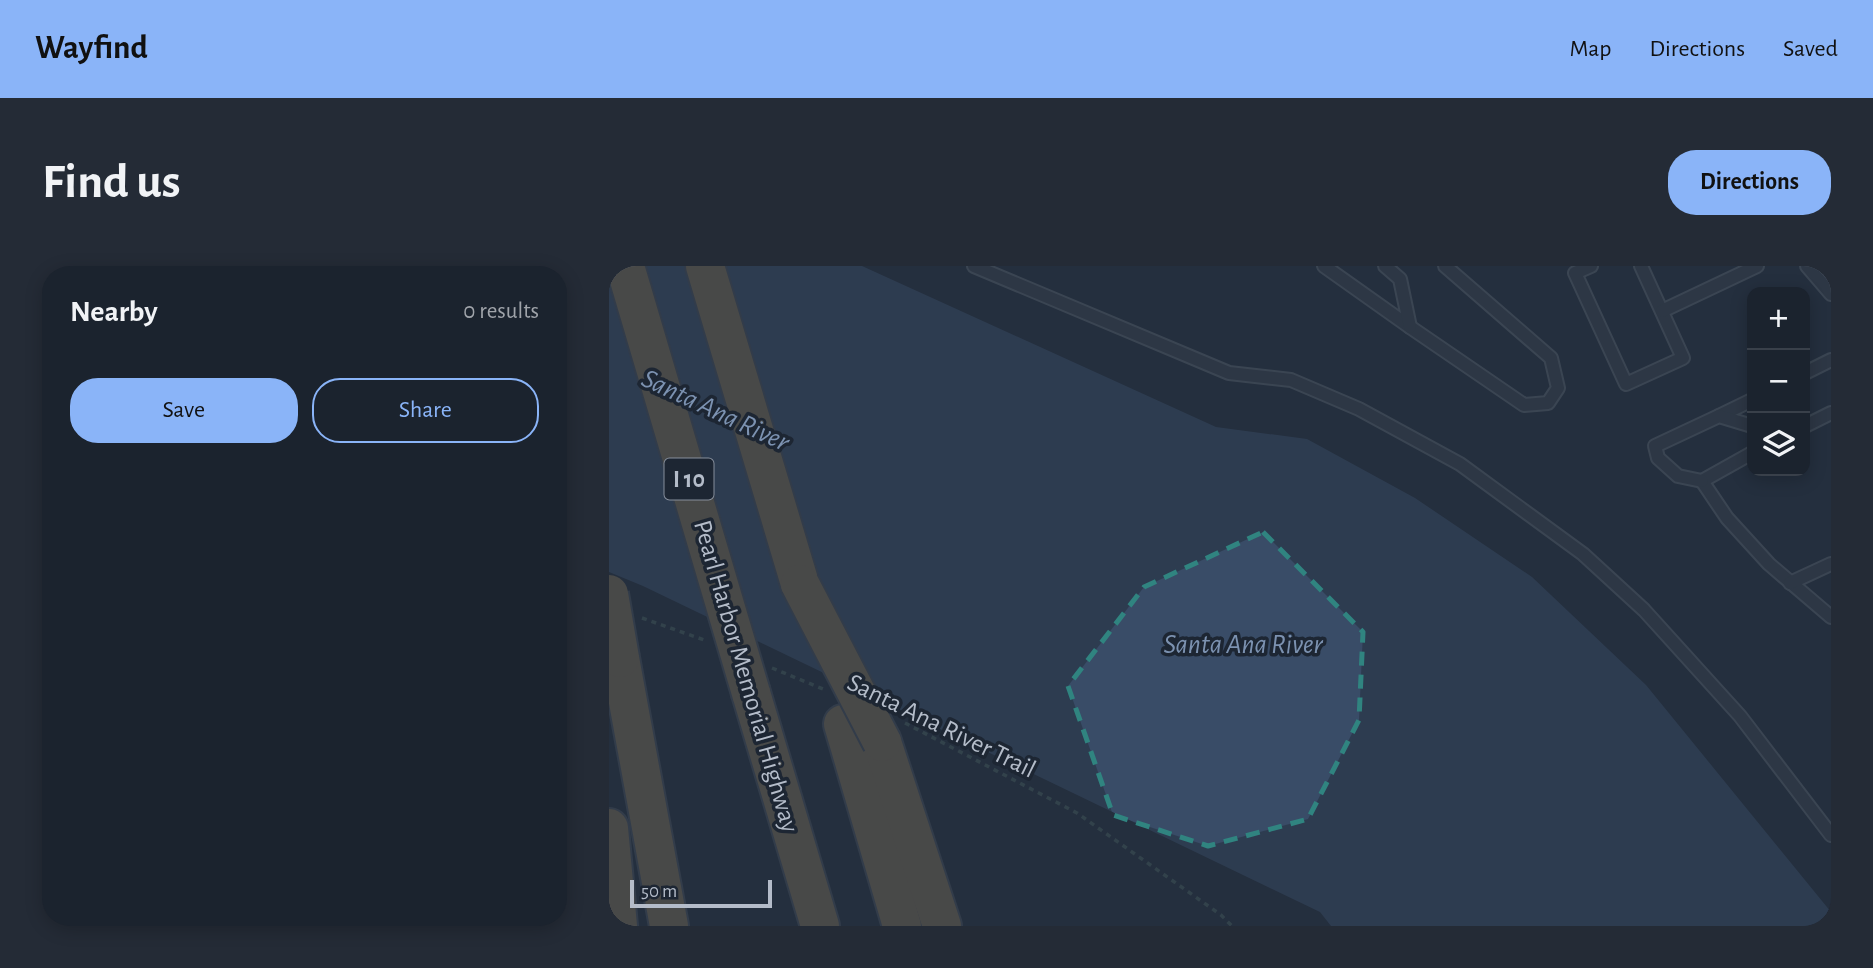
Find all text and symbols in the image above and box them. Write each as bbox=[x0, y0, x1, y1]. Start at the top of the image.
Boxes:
text: Wayfind bbox=[35, 32, 148, 65]
text: Map bbox=[1569, 37, 1611, 61]
text: Directions bbox=[1649, 37, 1745, 61]
text: Saved bbox=[1783, 37, 1838, 61]
button: Directions bbox=[1668, 150, 1831, 215]
text: Find us bbox=[42, 158, 181, 207]
map controls bbox=[1747, 287, 1810, 476]
button: + bbox=[1747, 287, 1810, 350]
text: Nearby bbox=[70, 297, 158, 327]
text: 0 results bbox=[463, 300, 539, 323]
button: − bbox=[1747, 350, 1810, 413]
water label: Santa Ana River bbox=[637, 364, 794, 458]
button: Save bbox=[70, 378, 298, 443]
button: Share bbox=[312, 378, 539, 443]
button: layers bbox=[1747, 413, 1810, 476]
road number: I 10 bbox=[665, 458, 713, 499]
street label: Pearl Harbor Memorial Highway bbox=[689, 517, 803, 835]
water label: Santa Ana River bbox=[1163, 631, 1323, 659]
street label: Santa Ana River Trail bbox=[843, 669, 1040, 783]
scale bar bbox=[630, 877, 772, 909]
text: 50 m bbox=[641, 882, 677, 901]

